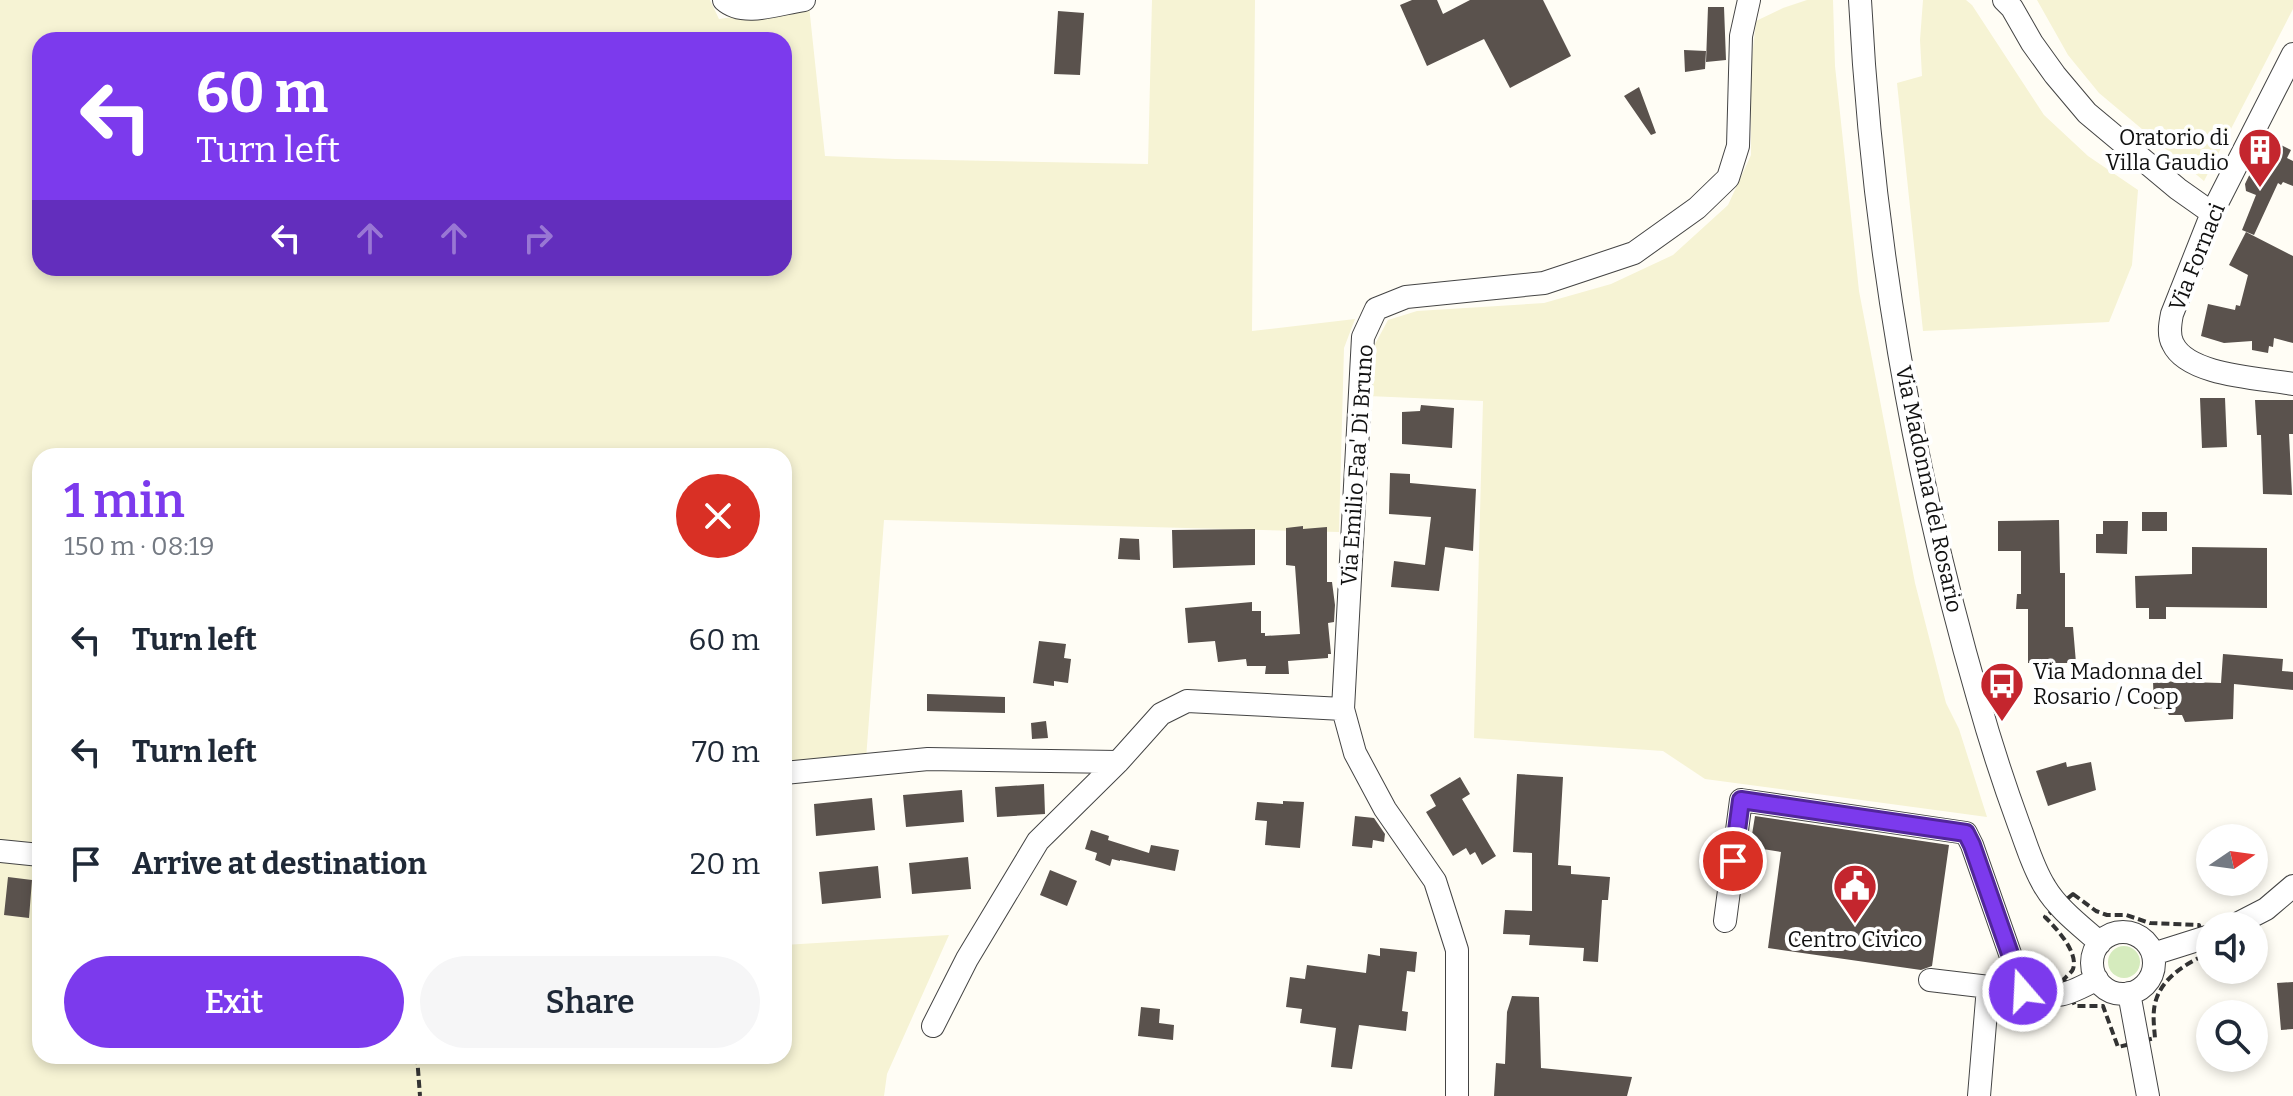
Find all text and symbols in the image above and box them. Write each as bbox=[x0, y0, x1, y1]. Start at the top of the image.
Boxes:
text: 60 m bbox=[196, 60, 328, 127]
icon: left bbox=[64, 64, 168, 168]
place label: Oratorio di Villa Gaudio bbox=[2106, 124, 2229, 176]
building icon: Oratorio di Villa Gaudio bbox=[2236, 126, 2284, 189]
text: Turn left bbox=[196, 128, 340, 172]
street label: Via Fornaci bbox=[2163, 199, 2231, 315]
icon: left bbox=[264, 216, 308, 260]
icon: ahead bbox=[348, 216, 392, 260]
icon: ahead bbox=[432, 216, 476, 260]
icon: right bbox=[516, 216, 560, 260]
street label: Via Emilio Faa' Di Bruno bbox=[1335, 343, 1379, 587]
street label: Via Madonna del Rosario bbox=[1890, 363, 1968, 615]
text: 1 min bbox=[64, 472, 185, 530]
button: close bbox=[676, 474, 760, 558]
text: 150 m · 08:19 bbox=[64, 531, 215, 562]
icon: left bbox=[64, 618, 108, 662]
text: Turn left bbox=[132, 622, 257, 658]
text: 60 m bbox=[689, 622, 760, 658]
place label: Via Madonna del Rosario / Coop bbox=[2033, 658, 2203, 710]
bus stop icon: Via Madonna del Rosario / Coop bbox=[1978, 660, 2026, 723]
icon: left bbox=[64, 730, 108, 774]
text: Turn left bbox=[132, 734, 257, 770]
text: 70 m bbox=[692, 734, 760, 770]
north arrow bbox=[2196, 824, 2268, 896]
map controls bbox=[2196, 824, 2268, 1072]
pin bbox=[1699, 827, 1767, 895]
icon: arrive bbox=[1711, 839, 1755, 883]
icon: arrive bbox=[64, 842, 108, 886]
text: Arrive at destination bbox=[132, 846, 427, 882]
text: 20 m bbox=[690, 846, 760, 882]
public building icon: Centro Civico bbox=[1831, 862, 1879, 925]
button: sound bbox=[2196, 912, 2268, 984]
place label: Centro Civico bbox=[1787, 926, 1923, 953]
position arrow bbox=[1981, 949, 2065, 1033]
button: Exit bbox=[64, 956, 404, 1048]
button: Share bbox=[420, 956, 760, 1048]
button: search bbox=[2196, 1000, 2268, 1072]

